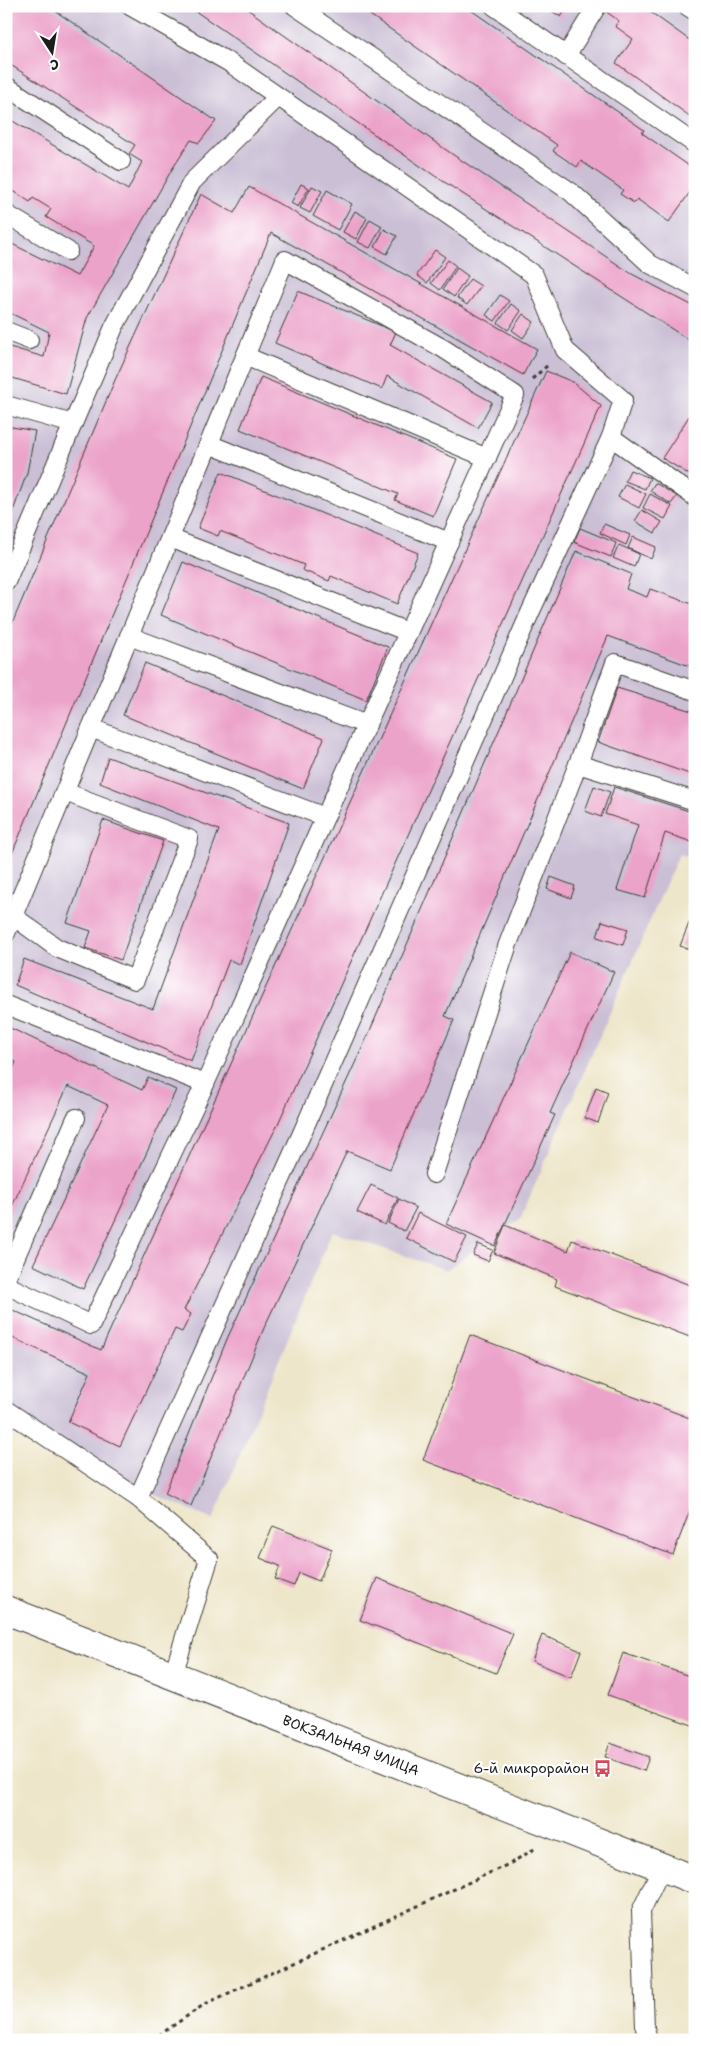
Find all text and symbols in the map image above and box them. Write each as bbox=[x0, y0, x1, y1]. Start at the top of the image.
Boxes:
north arrow bbox=[28, 28, 78, 78]
text: С bbox=[49, 55, 61, 74]
street label: ВОКЗАЛЬНАЯ УЛИЦА bbox=[280, 1711, 422, 1779]
bus stop icon: 6-й микрорайон bbox=[593, 1758, 613, 1778]
place label: 6-й микрорайон bbox=[474, 1759, 589, 1777]

